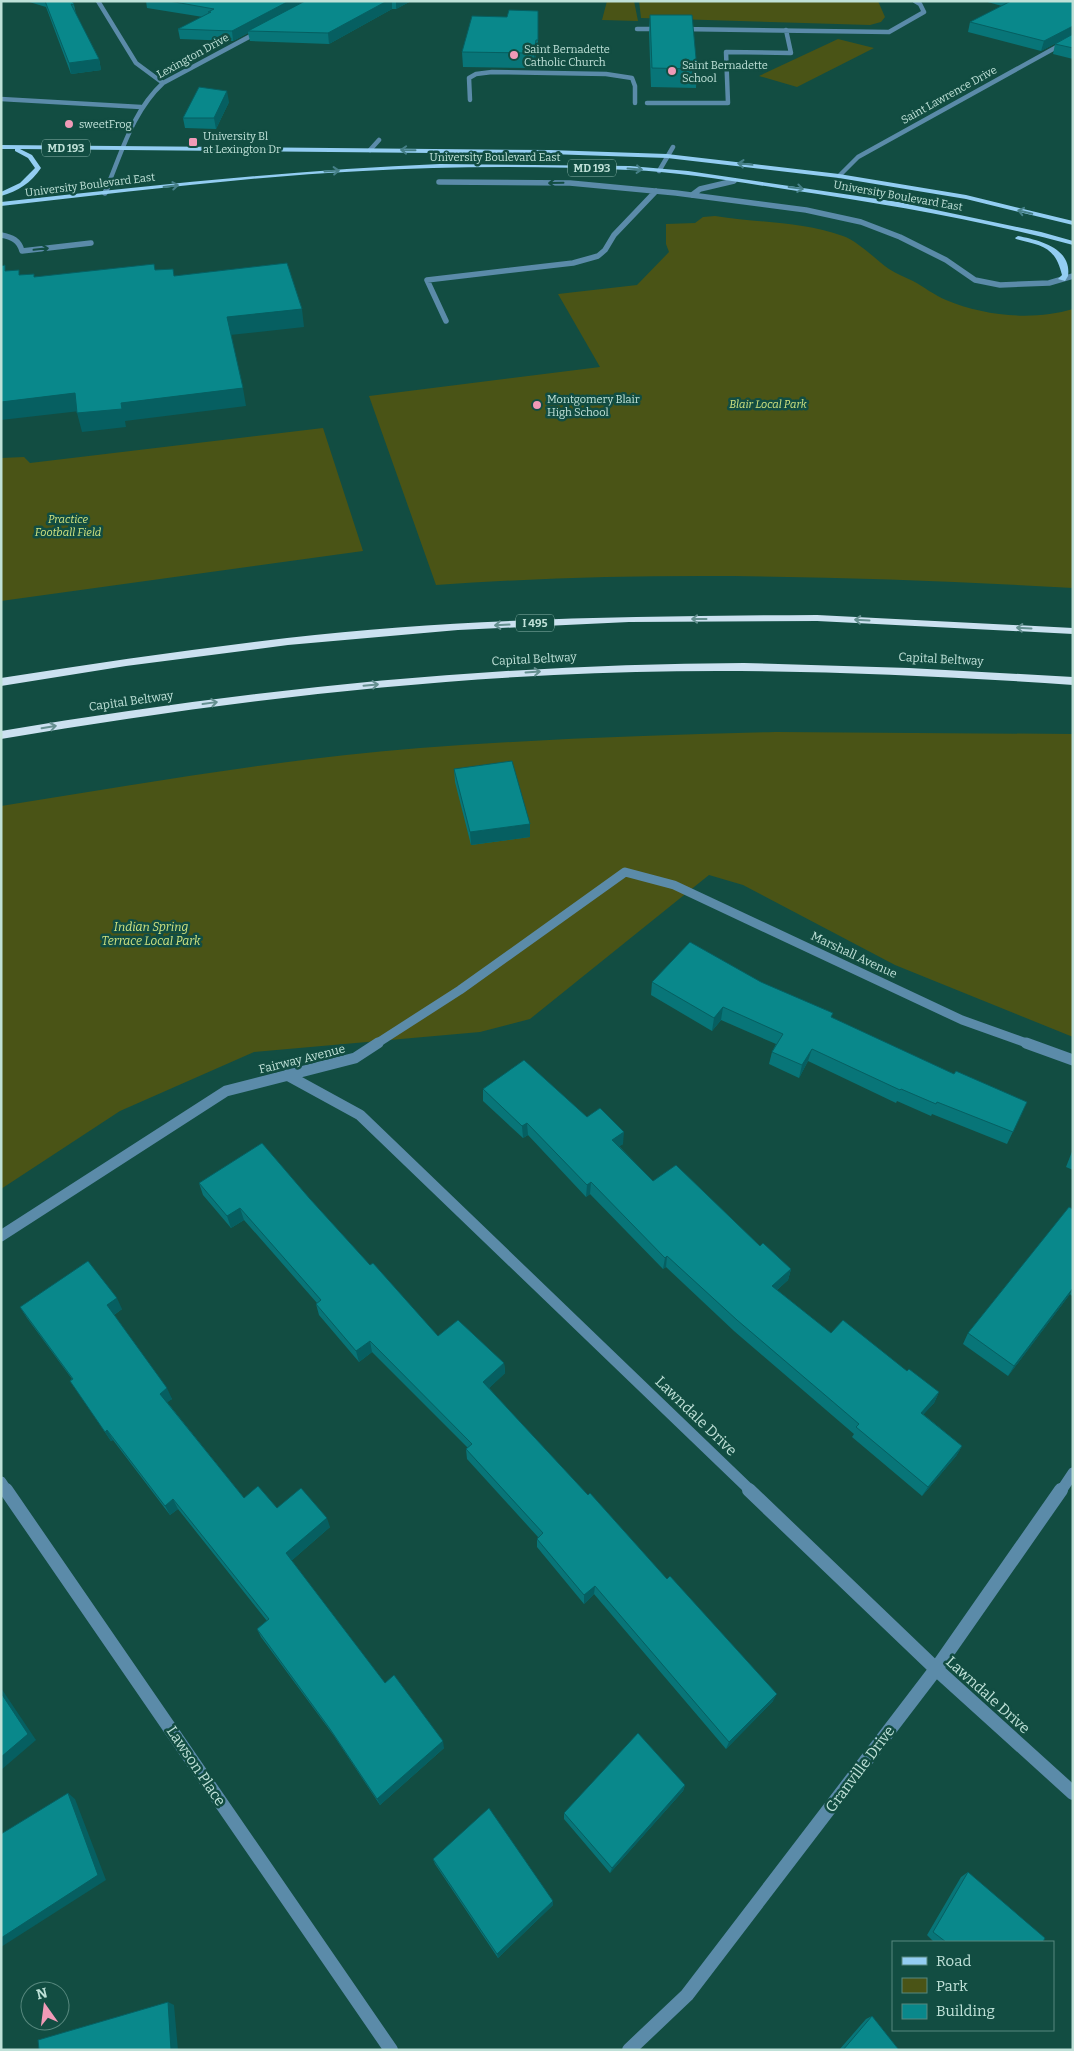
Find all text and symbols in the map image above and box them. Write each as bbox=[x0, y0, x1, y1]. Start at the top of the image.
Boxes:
street label: Lexington Drive bbox=[155, 31, 231, 81]
place label: Saint Bernadette Catholic Church bbox=[524, 43, 610, 69]
marker: Saint Bernadette Catholic Church bbox=[508, 49, 520, 61]
place label: Saint Bernadette School bbox=[682, 59, 768, 85]
street label: Saint Lawrence Drive bbox=[899, 63, 999, 127]
marker: Saint Bernadette School bbox=[666, 65, 678, 77]
marker: sweetFrog bbox=[63, 118, 75, 130]
place label: sweetFrog bbox=[79, 118, 132, 131]
place label: University Bl at Lexington Dr bbox=[203, 130, 281, 156]
marker: University Bl at Lexington Dr bbox=[187, 136, 199, 148]
road number: MD 193 bbox=[42, 140, 90, 156]
one-way arrow bbox=[400, 145, 416, 155]
street label: University Boulevard East bbox=[430, 151, 560, 164]
one-way arrow bbox=[737, 159, 753, 169]
road number: MD 193 bbox=[568, 160, 616, 177]
one-way arrow bbox=[626, 164, 642, 174]
one-way arrow bbox=[324, 166, 340, 175]
street label: University Boulevard East bbox=[24, 171, 156, 199]
street label: University Boulevard East bbox=[832, 178, 964, 214]
one-way arrow bbox=[548, 179, 564, 188]
one-way arrow bbox=[162, 180, 178, 190]
one-way arrow bbox=[788, 184, 804, 194]
one-way arrow bbox=[1018, 207, 1034, 216]
one-way arrow bbox=[33, 244, 49, 254]
place label: Montgomery Blair High School bbox=[547, 393, 640, 419]
park label: Blair Local Park bbox=[729, 398, 808, 411]
marker: Montgomery Blair High School bbox=[531, 399, 543, 411]
park label: Practice Football Field bbox=[35, 513, 102, 539]
road number: I 495 bbox=[516, 614, 554, 632]
one-way arrow bbox=[692, 614, 708, 624]
one-way arrow bbox=[854, 615, 870, 625]
one-way arrow bbox=[494, 620, 510, 630]
one-way arrow bbox=[1016, 623, 1032, 632]
street label: Capital Beltway bbox=[491, 650, 578, 668]
street label: Capital Beltway bbox=[898, 650, 985, 668]
one-way arrow bbox=[525, 667, 541, 677]
one-way arrow bbox=[363, 680, 379, 689]
street label: Capital Beltway bbox=[88, 688, 175, 714]
one-way arrow bbox=[202, 698, 218, 708]
one-way arrow bbox=[41, 721, 57, 731]
park label: Indian Spring Terrace Local Park bbox=[102, 920, 201, 948]
street label: Marshall Avenue bbox=[809, 929, 899, 981]
street label: Fairway Avenue bbox=[257, 1042, 347, 1076]
street label: Lawndale Drive bbox=[651, 1372, 741, 1460]
street label: Lawndale Drive bbox=[942, 1653, 1034, 1737]
street label: Granville Drive bbox=[822, 1722, 898, 1816]
street label: Lawson Place bbox=[163, 1723, 229, 1809]
legend bbox=[892, 1941, 1054, 2031]
text: Road bbox=[936, 1952, 971, 1970]
text: Park bbox=[936, 1977, 968, 1995]
north arrow bbox=[20, 1981, 70, 2031]
text: N bbox=[35, 1984, 49, 2003]
text: Building bbox=[936, 2002, 995, 2020]

